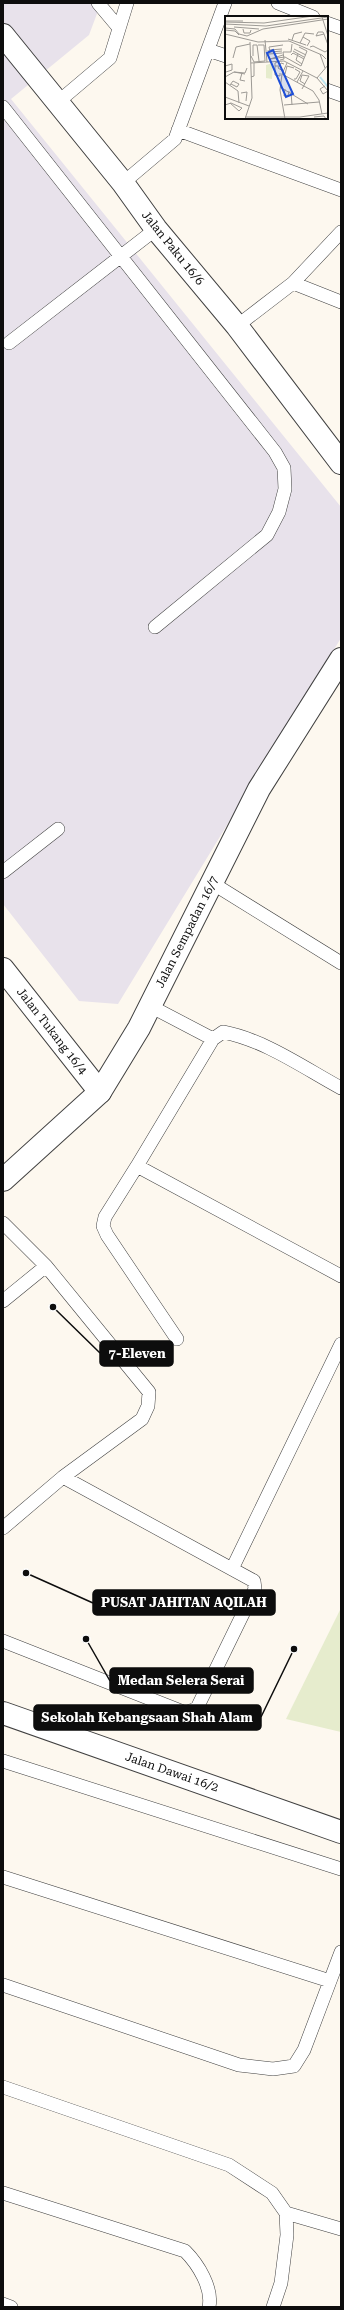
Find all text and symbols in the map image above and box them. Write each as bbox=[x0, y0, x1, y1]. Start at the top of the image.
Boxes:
inset map bbox=[225, 16, 328, 119]
street label: Jalan Paku 16/6 bbox=[139, 208, 207, 288]
street label: Jalan Sempadan 16/7 bbox=[153, 874, 221, 990]
street label: Jalan Tukang 16/4 bbox=[14, 985, 90, 1077]
callout: 7-Eleven bbox=[100, 1341, 173, 1366]
text: 7-Eleven bbox=[108, 1346, 166, 1361]
callout: PUSAT JAHITAN AQILAH bbox=[93, 1590, 275, 1615]
text: PUSAT JAHITAN AQILAH bbox=[101, 1595, 267, 1610]
callout: Medan Selera Serai bbox=[110, 1668, 253, 1693]
text: Medan Selera Serai bbox=[118, 1673, 245, 1688]
callout: Sekolah Kebangsaan Shah Alam bbox=[34, 1705, 261, 1730]
text: Sekolah Kebangsaan Shah Alam bbox=[41, 1710, 253, 1725]
street label: Jalan Dawai 16/2 bbox=[123, 1749, 221, 1795]

